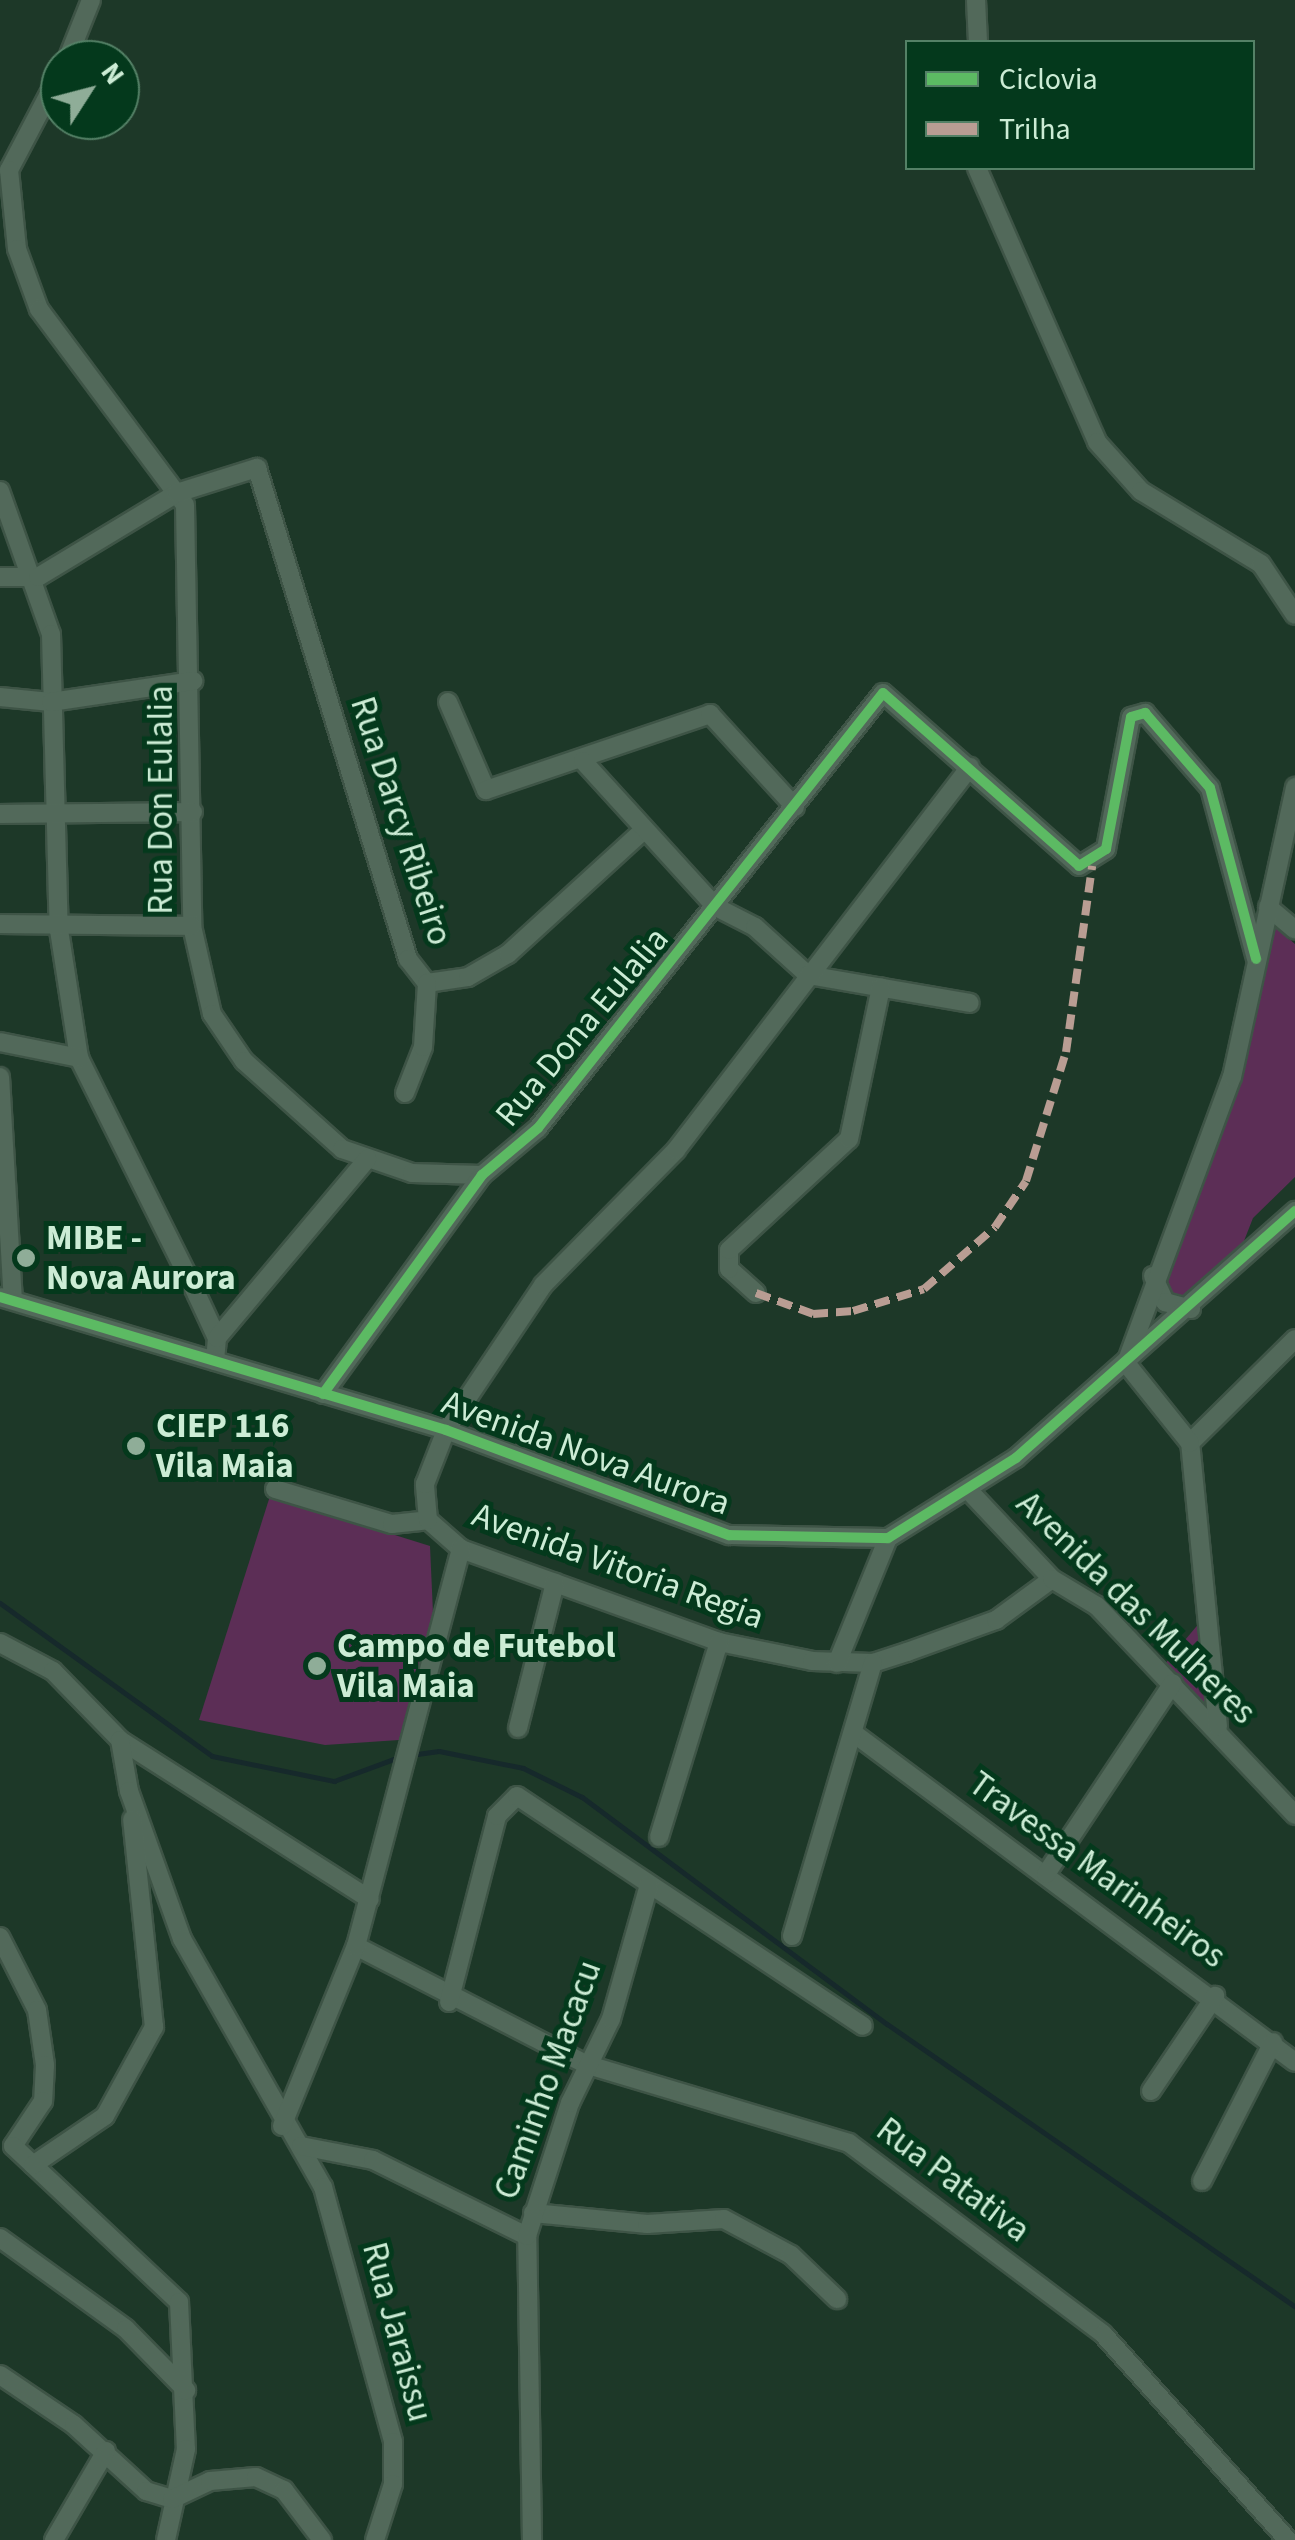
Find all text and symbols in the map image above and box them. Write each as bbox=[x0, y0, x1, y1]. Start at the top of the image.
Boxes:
north arrow bbox=[40, 40, 140, 140]
legend bbox=[905, 40, 1255, 170]
text: N bbox=[91, 54, 134, 93]
text: Ciclovia bbox=[999, 58, 1098, 101]
text: Trilha bbox=[999, 108, 1071, 151]
street label: Rua Don Eulalia bbox=[140, 685, 182, 915]
street label: Rua Darcy Ribeiro bbox=[341, 691, 461, 951]
street label: Rua Dona Eulalia bbox=[486, 919, 678, 1135]
place label: MIBE - Nova Aurora bbox=[46, 1217, 236, 1299]
marker: MIBE - Nova Aurora bbox=[15, 1247, 37, 1269]
street label: Avenida Nova Aurora bbox=[436, 1381, 736, 1525]
place label: CIEP 116 Vila Maia bbox=[156, 1405, 294, 1487]
marker: CIEP 116 Vila Maia bbox=[125, 1435, 147, 1457]
street label: Avenida das Mulheres bbox=[1008, 1483, 1264, 1733]
street label: Avenida Vitoria Regia bbox=[467, 1494, 769, 1638]
place label: Campo de Futebol Vila Maia bbox=[337, 1625, 615, 1707]
marker: Campo de Futebol Vila Maia bbox=[306, 1655, 328, 1677]
street label: Travessa Marinheiros bbox=[960, 1763, 1234, 1977]
street label: Caminho Macacu bbox=[485, 1955, 611, 2205]
street label: Rua Patativa bbox=[868, 2109, 1038, 2251]
street label: Rua Jaraissu bbox=[353, 2238, 441, 2426]

